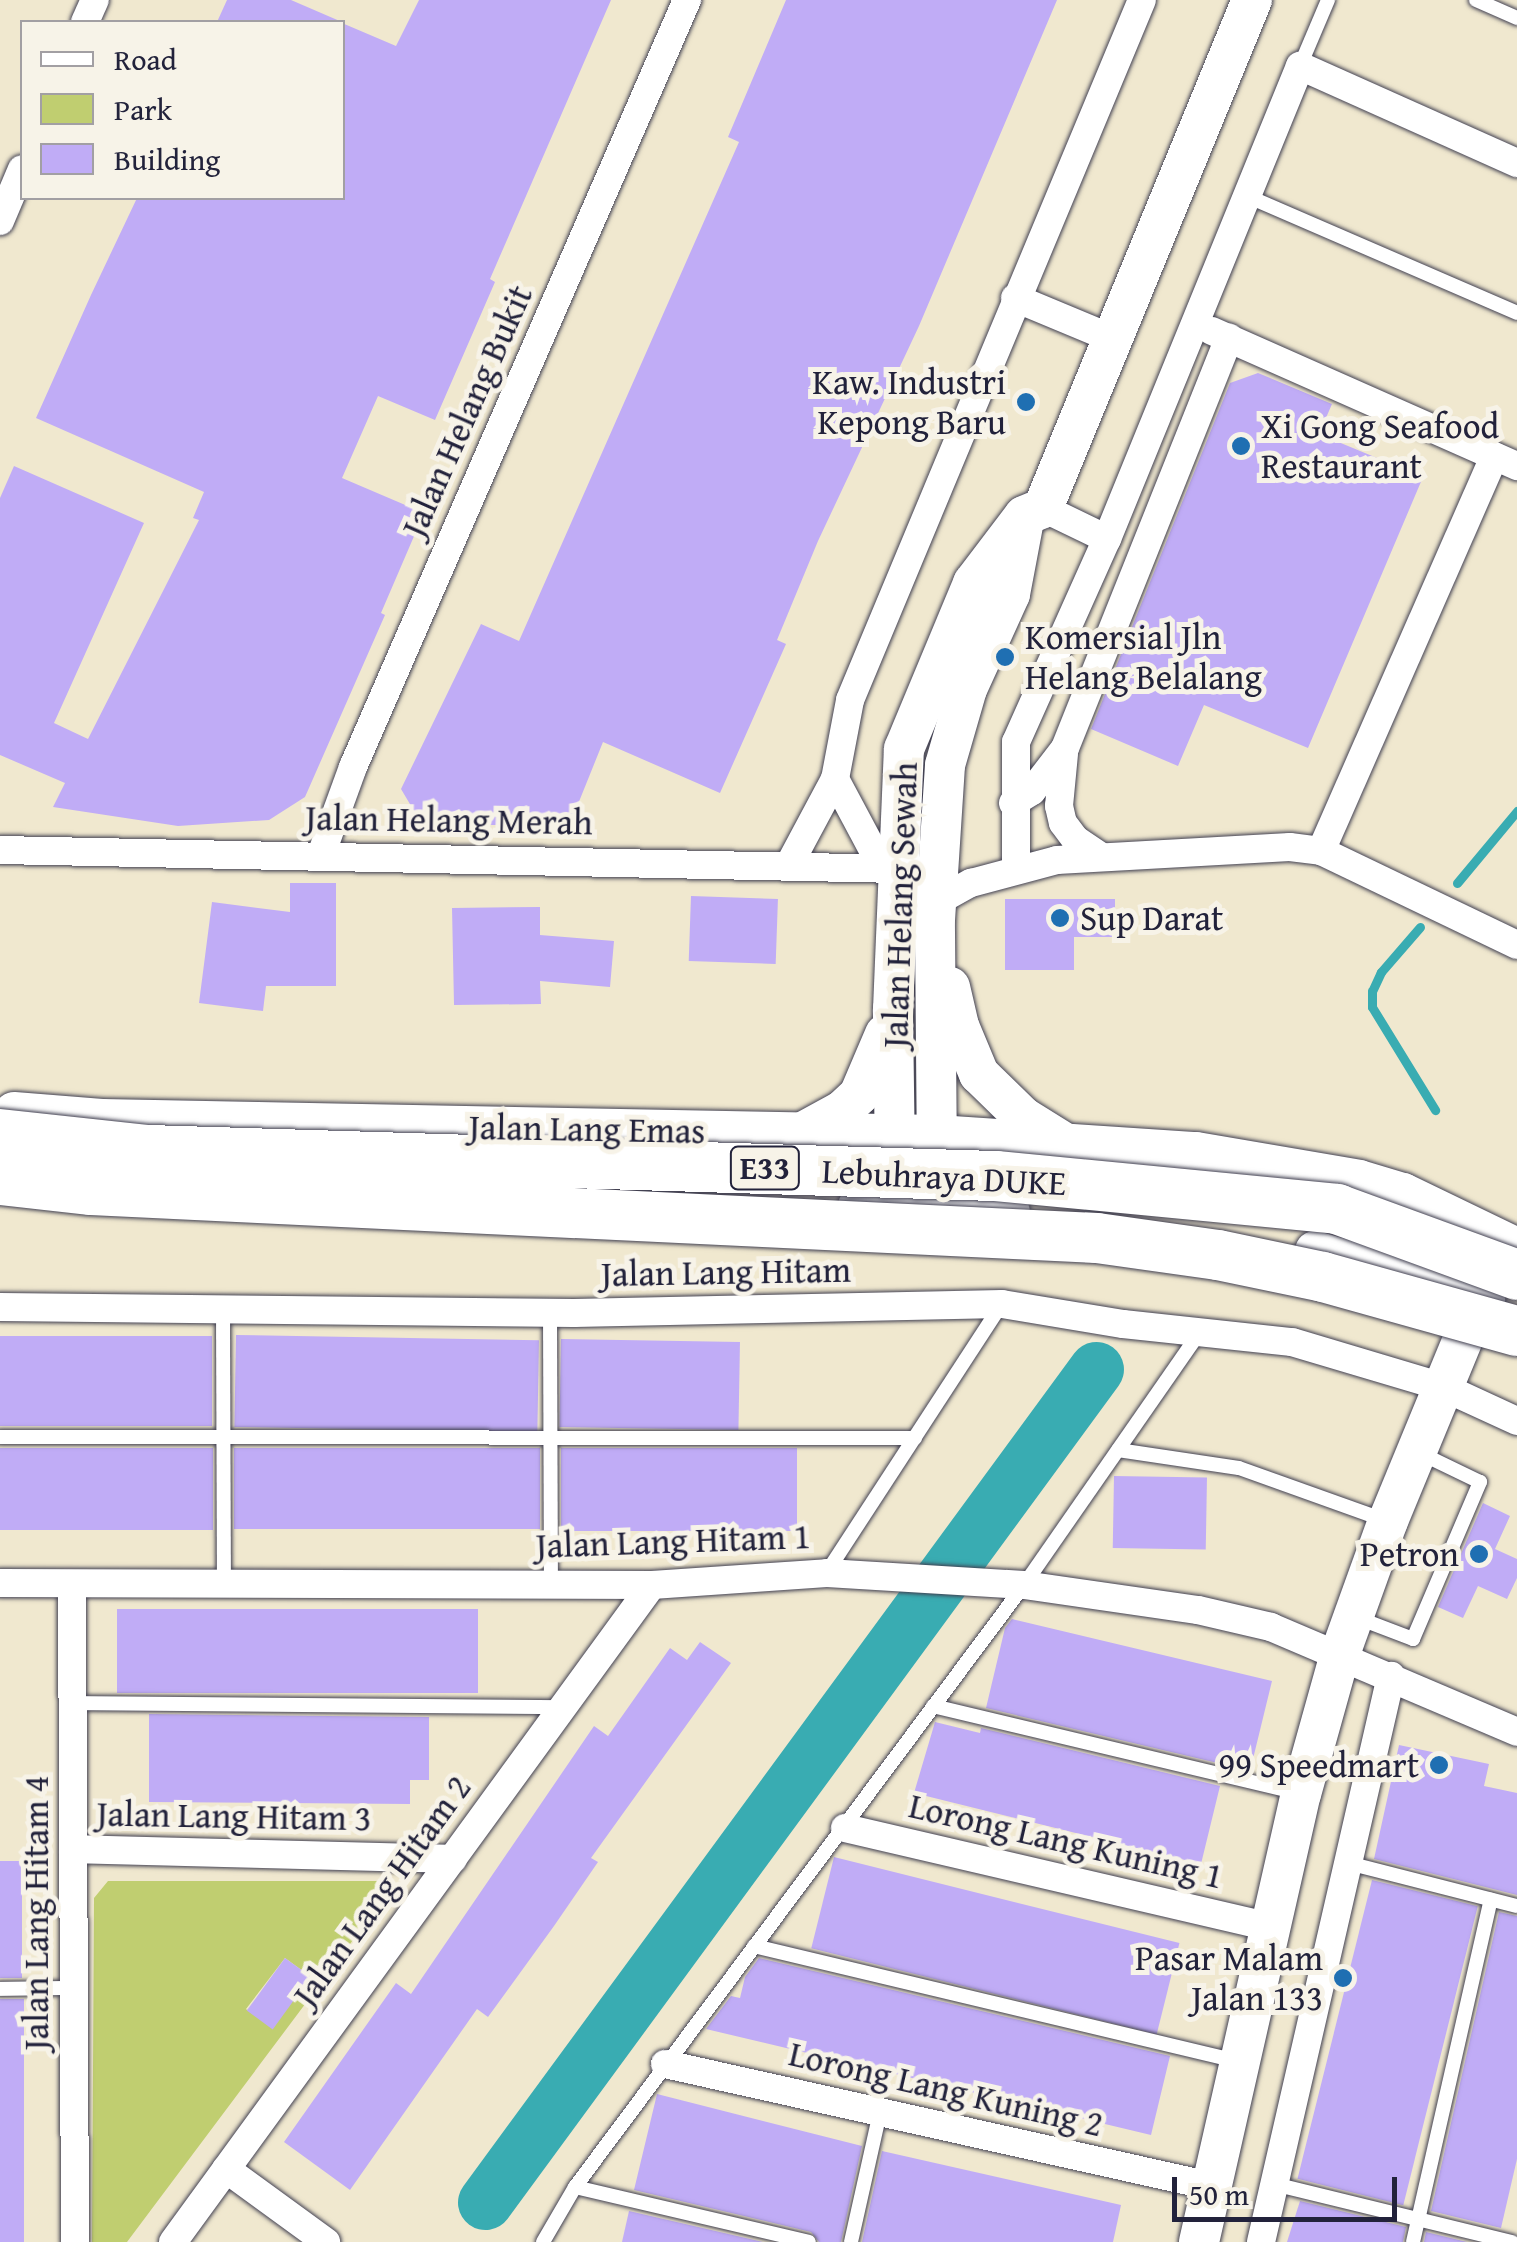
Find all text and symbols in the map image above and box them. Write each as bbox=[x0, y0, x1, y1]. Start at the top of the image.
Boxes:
legend bbox=[20, 20, 345, 200]
text: Road bbox=[114, 37, 177, 81]
text: Park bbox=[114, 87, 172, 131]
text: Building bbox=[114, 137, 220, 181]
street label: Jalan Helang Bukit bbox=[393, 279, 541, 543]
place label: Kaw. Industri Kepong Baru bbox=[812, 361, 1006, 443]
marker: Kaw. Industri Kepong Baru bbox=[1015, 391, 1037, 413]
place label: Xi Gong Seafood Restaurant bbox=[1261, 405, 1499, 487]
marker: Xi Gong Seafood Restaurant bbox=[1230, 435, 1252, 457]
place label: Komersial Jln Helang Belalang bbox=[1025, 616, 1262, 698]
marker: Komersial Jln Helang Belalang bbox=[994, 646, 1016, 668]
street label: Jalan Helang Sewah bbox=[874, 761, 926, 1049]
street label: Jalan Helang Merah bbox=[305, 796, 593, 844]
place label: Sup Darat bbox=[1080, 897, 1223, 939]
marker: Sup Darat bbox=[1049, 907, 1071, 929]
street label: Jalan Lang Emas bbox=[468, 1106, 706, 1152]
road number: E33 bbox=[728, 1141, 802, 1195]
street label: Lebuhraya DUKE bbox=[821, 1150, 1067, 1204]
street label: Jalan Lang Hitam bbox=[601, 1249, 851, 1295]
street label: Jalan Lang Hitam 1 bbox=[535, 1515, 811, 1567]
place label: Petron bbox=[1360, 1533, 1459, 1575]
marker: Petron bbox=[1468, 1543, 1490, 1565]
place label: 99 Speedmart bbox=[1218, 1744, 1419, 1786]
marker: 99 Speedmart bbox=[1428, 1754, 1450, 1776]
street label: Jalan Lang Hitam 2 bbox=[284, 1768, 480, 2014]
street label: Jalan Lang Hitam 4 bbox=[15, 1776, 57, 2050]
street label: Lorong Lang Kuning 1 bbox=[905, 1784, 1227, 1898]
street label: Jalan Lang Hitam 3 bbox=[96, 1793, 372, 1839]
place label: Pasar Malam Jalan 133 bbox=[1135, 1937, 1323, 2019]
marker: Pasar Malam Jalan 133 bbox=[1332, 1967, 1354, 1989]
street label: Lorong Lang Kuning 2 bbox=[785, 2032, 1107, 2146]
scale bar bbox=[1177, 2157, 1402, 2219]
text: 50 m bbox=[1189, 2172, 1249, 2216]

